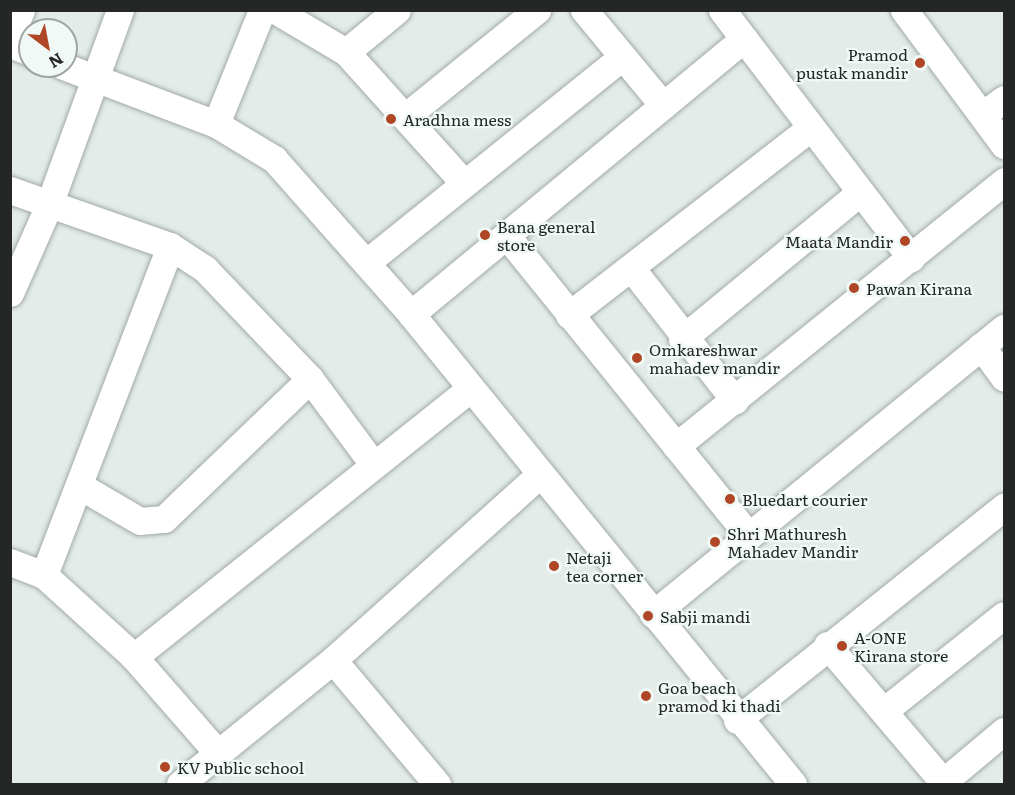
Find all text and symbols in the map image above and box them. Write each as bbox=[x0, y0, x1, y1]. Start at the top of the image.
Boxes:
north arrow bbox=[18, 18, 78, 78]
place label: Pramod pustak mandir bbox=[796, 44, 908, 82]
text: N bbox=[44, 48, 69, 75]
marker: Pramod pustak mandir bbox=[913, 56, 927, 70]
place label: Aradhna mess bbox=[403, 109, 511, 129]
marker: Aradhna mess bbox=[384, 112, 398, 126]
place label: Bana general store bbox=[497, 216, 595, 254]
marker: Bana general store bbox=[478, 228, 492, 242]
place label: Maata Mandir bbox=[785, 231, 893, 251]
marker: Maata Mandir bbox=[898, 234, 912, 248]
place label: Pawan Kirana bbox=[866, 278, 972, 298]
marker: Pawan Kirana bbox=[847, 281, 861, 295]
place label: Omkareshwar mahadev mandir bbox=[649, 339, 780, 377]
marker: Omkareshwar mahadev mandir bbox=[630, 351, 644, 365]
place label: Bluedart courier bbox=[742, 489, 868, 509]
marker: Bluedart courier bbox=[723, 492, 737, 506]
place label: Shri Mathuresh Mahadev Mandir bbox=[727, 523, 858, 561]
marker: Shri Mathuresh Mahadev Mandir bbox=[708, 535, 722, 549]
place label: Netaji tea corner bbox=[566, 547, 643, 585]
marker: Netaji tea corner bbox=[547, 559, 561, 573]
place label: Sabji mandi bbox=[660, 606, 750, 626]
marker: Sabji mandi bbox=[641, 609, 655, 623]
place label: A-ONE Kirana store bbox=[854, 627, 948, 665]
marker: A-ONE Kirana store bbox=[835, 639, 849, 653]
place label: Goa beach pramod ki thadi bbox=[658, 677, 781, 715]
marker: Goa beach pramod ki thadi bbox=[639, 689, 653, 703]
place label: KV Public school bbox=[177, 757, 304, 777]
marker: KV Public school bbox=[158, 760, 172, 774]

